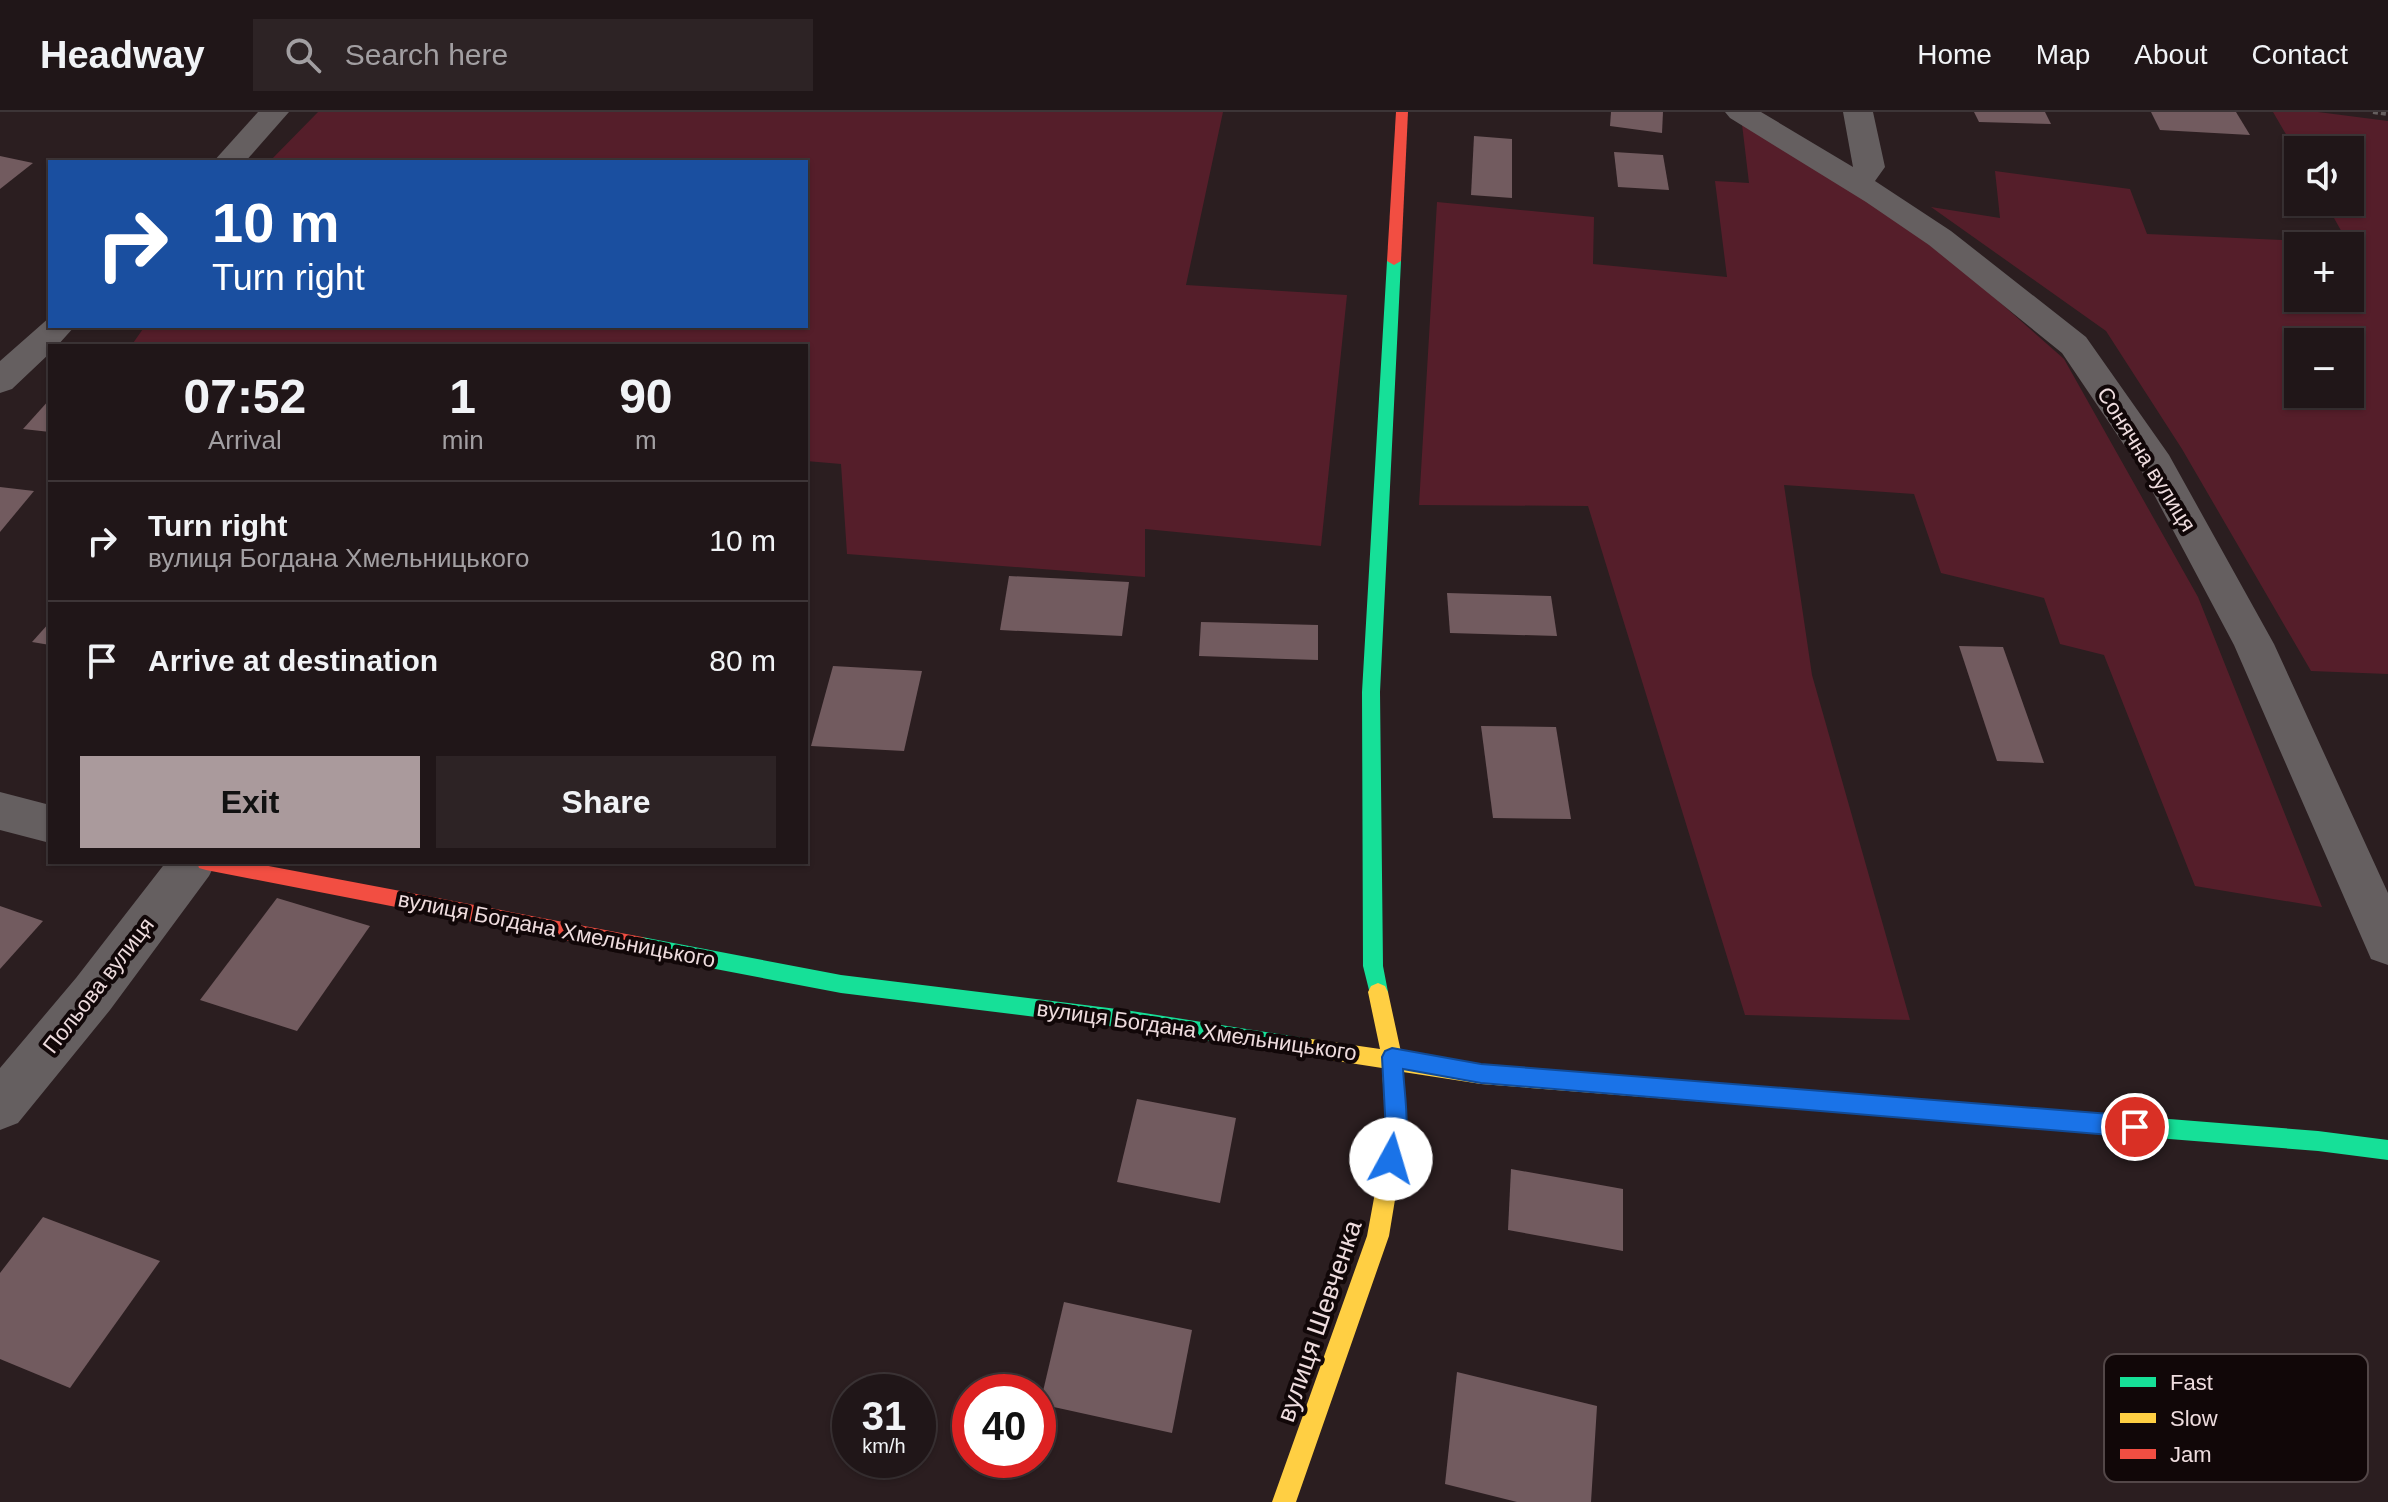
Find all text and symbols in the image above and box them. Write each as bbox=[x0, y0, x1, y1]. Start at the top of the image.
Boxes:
search box bbox=[253, 19, 813, 91]
icon: search bbox=[281, 33, 325, 77]
text: Headway bbox=[40, 34, 205, 76]
text: Search here bbox=[345, 38, 508, 71]
text: Home bbox=[1917, 39, 1992, 70]
text: Map bbox=[2036, 39, 2090, 70]
text: About bbox=[2134, 39, 2208, 70]
text: Contact bbox=[2252, 39, 2348, 70]
map controls bbox=[2284, 136, 2364, 408]
button: sound bbox=[2284, 136, 2364, 216]
text: 10 m bbox=[212, 191, 340, 254]
icon: right bbox=[80, 192, 184, 296]
button: + bbox=[2284, 232, 2364, 312]
text: Turn right bbox=[212, 257, 365, 298]
button: − bbox=[2284, 328, 2364, 408]
text: 07:52 bbox=[183, 370, 306, 423]
text: 1 bbox=[449, 370, 476, 423]
text: 90 bbox=[619, 370, 673, 423]
street label: Сонячна вулиця bbox=[2092, 382, 2201, 536]
text: Arrival bbox=[208, 425, 282, 455]
text: min bbox=[442, 425, 484, 455]
text: m bbox=[635, 425, 657, 455]
text: Turn right bbox=[148, 509, 287, 542]
icon: right bbox=[80, 519, 124, 563]
text: 10 m bbox=[709, 524, 776, 557]
text: вулиця Богдана Хмельницького bbox=[148, 543, 529, 573]
icon: arrive bbox=[80, 639, 124, 683]
text: Arrive at destination bbox=[148, 644, 438, 677]
text: 80 m bbox=[709, 644, 776, 677]
button: Exit bbox=[80, 756, 420, 848]
button: Share bbox=[436, 756, 776, 848]
street label: вулиця Богдана Хмельницького bbox=[396, 886, 718, 973]
street label: Польова вулиця bbox=[38, 913, 159, 1058]
street label: вулиця Богдана Хмельницького bbox=[1035, 996, 1358, 1065]
pin bbox=[2101, 1093, 2169, 1161]
icon: arrive bbox=[2113, 1105, 2157, 1149]
position arrow bbox=[1349, 1117, 1433, 1201]
street label: вулиця Шевченка bbox=[1270, 1216, 1368, 1426]
legend bbox=[2104, 1354, 2368, 1482]
text: Fast bbox=[2170, 1370, 2213, 1395]
speed limit sign: 40 bbox=[952, 1374, 1056, 1478]
text: 31 bbox=[862, 1394, 906, 1438]
text: Slow bbox=[2170, 1406, 2218, 1431]
text: km/h bbox=[862, 1435, 906, 1457]
text: Jam bbox=[2170, 1442, 2212, 1467]

